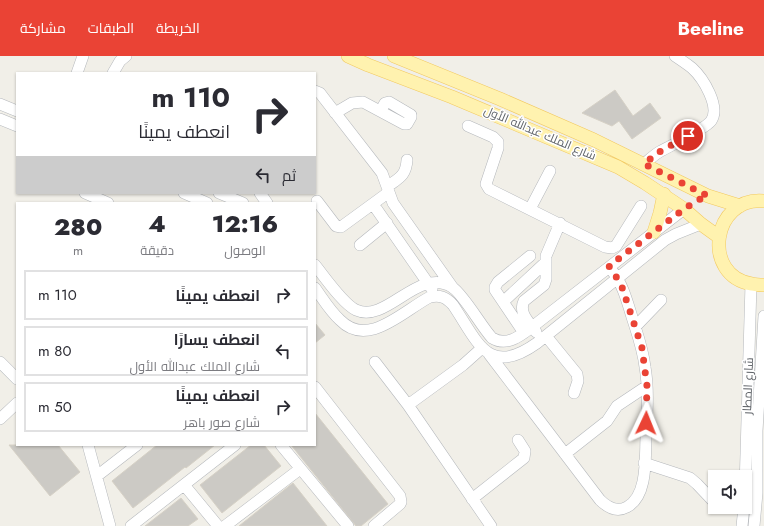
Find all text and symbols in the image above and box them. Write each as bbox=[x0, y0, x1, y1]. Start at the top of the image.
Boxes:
text: Beeline bbox=[677, 15, 744, 42]
text: مشاركة bbox=[20, 18, 66, 38]
text: الطبقات bbox=[88, 18, 134, 38]
text: الخريطة bbox=[156, 18, 200, 38]
text: 110 m bbox=[152, 77, 230, 118]
icon: right bbox=[244, 88, 296, 140]
street label: شارع الملك عبدالله الأول bbox=[481, 101, 599, 165]
text: انعطف يمينًا bbox=[138, 119, 230, 145]
pin bbox=[671, 119, 705, 153]
icon: arrive bbox=[677, 125, 699, 147]
icon: left bbox=[252, 164, 274, 186]
text: ثم bbox=[282, 165, 296, 187]
text: 4 bbox=[148, 206, 166, 241]
text: 12:16 bbox=[212, 206, 278, 241]
text: 280 bbox=[54, 209, 102, 244]
text: m bbox=[73, 241, 83, 260]
text: دقيقة bbox=[140, 241, 174, 260]
text: الوصول bbox=[224, 241, 266, 260]
text: 110 m bbox=[38, 284, 77, 306]
icon: right bbox=[272, 284, 294, 306]
text: انعطف يمينًا bbox=[176, 285, 260, 307]
text: انعطف يسارًا bbox=[174, 329, 260, 351]
text: 80 m bbox=[38, 340, 71, 362]
icon: left bbox=[272, 340, 294, 362]
text: شارع الملك عبدالله الأول bbox=[129, 357, 260, 376]
street label: شارع المطار bbox=[738, 357, 758, 416]
text: انعطف يمينًا bbox=[176, 385, 260, 407]
text: 50 m bbox=[38, 396, 72, 418]
icon: right bbox=[272, 396, 294, 418]
position arrow bbox=[625, 402, 667, 444]
text: شارع صور باهر bbox=[184, 413, 260, 432]
map controls bbox=[708, 470, 752, 514]
button: sound bbox=[708, 470, 752, 514]

